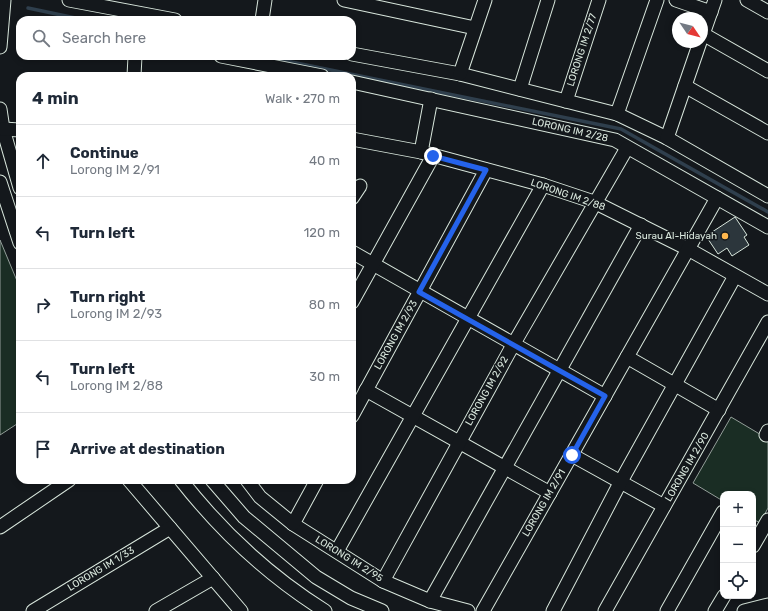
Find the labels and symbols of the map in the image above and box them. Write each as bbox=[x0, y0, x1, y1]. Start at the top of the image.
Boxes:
street label: LORONG IM 2/77 bbox=[565, 12, 599, 88]
north arrow bbox=[672, 12, 708, 48]
street label: LORONG IM 2/28 bbox=[531, 115, 609, 145]
route end bbox=[424, 147, 442, 165]
street label: LORONG IM 2/88 bbox=[529, 177, 607, 213]
place label: Surau Al-Hidayah bbox=[636, 230, 717, 242]
marker: Surau Al-Hidayah bbox=[720, 231, 730, 241]
street label: LORONG IM 2/93 bbox=[372, 298, 420, 372]
street label: LORONG IM 2/92 bbox=[463, 354, 511, 428]
street label: LORONG IM 2/90 bbox=[662, 430, 712, 504]
route start bbox=[563, 446, 581, 464]
street label: LORONG IM 2/91 bbox=[520, 467, 568, 539]
street label: LORONG IM 2/95 bbox=[313, 533, 385, 585]
street label: LORONG IM 1/33 bbox=[65, 544, 137, 594]

